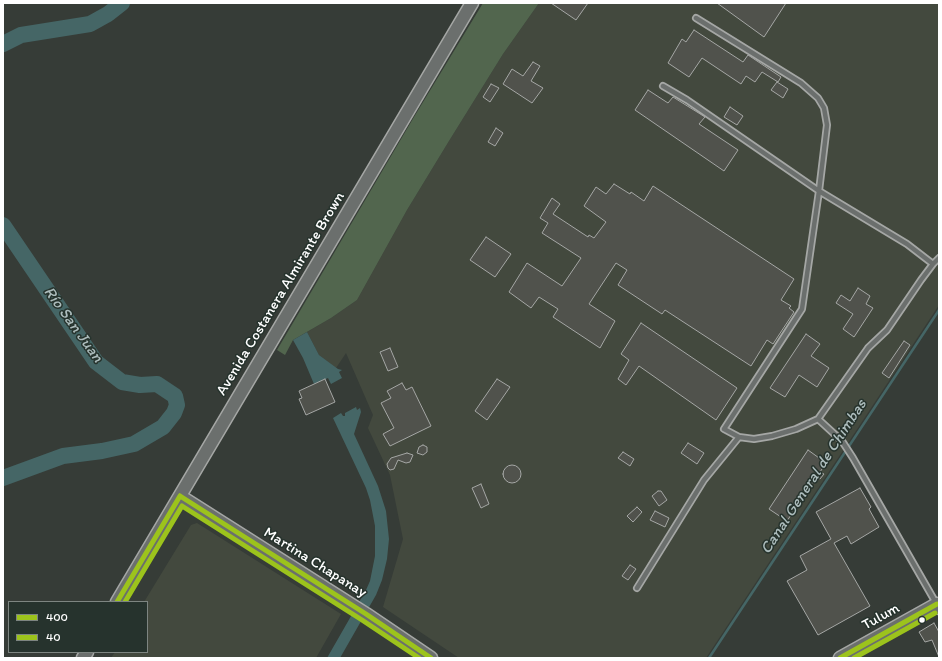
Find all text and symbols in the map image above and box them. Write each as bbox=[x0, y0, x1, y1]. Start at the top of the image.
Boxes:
street label: Avenida Costanera Almirante Brown bbox=[213, 189, 349, 399]
water label: Río San Juan bbox=[39, 283, 107, 367]
water label: Canal General de Chimbas bbox=[757, 396, 871, 558]
street label: Martina Chapanay bbox=[260, 524, 370, 602]
street label: Tulum bbox=[859, 599, 903, 635]
legend bbox=[8, 601, 148, 653]
text: 400 bbox=[46, 610, 68, 624]
unlabelled marker bbox=[917, 615, 927, 625]
text: 40 bbox=[46, 630, 61, 644]

